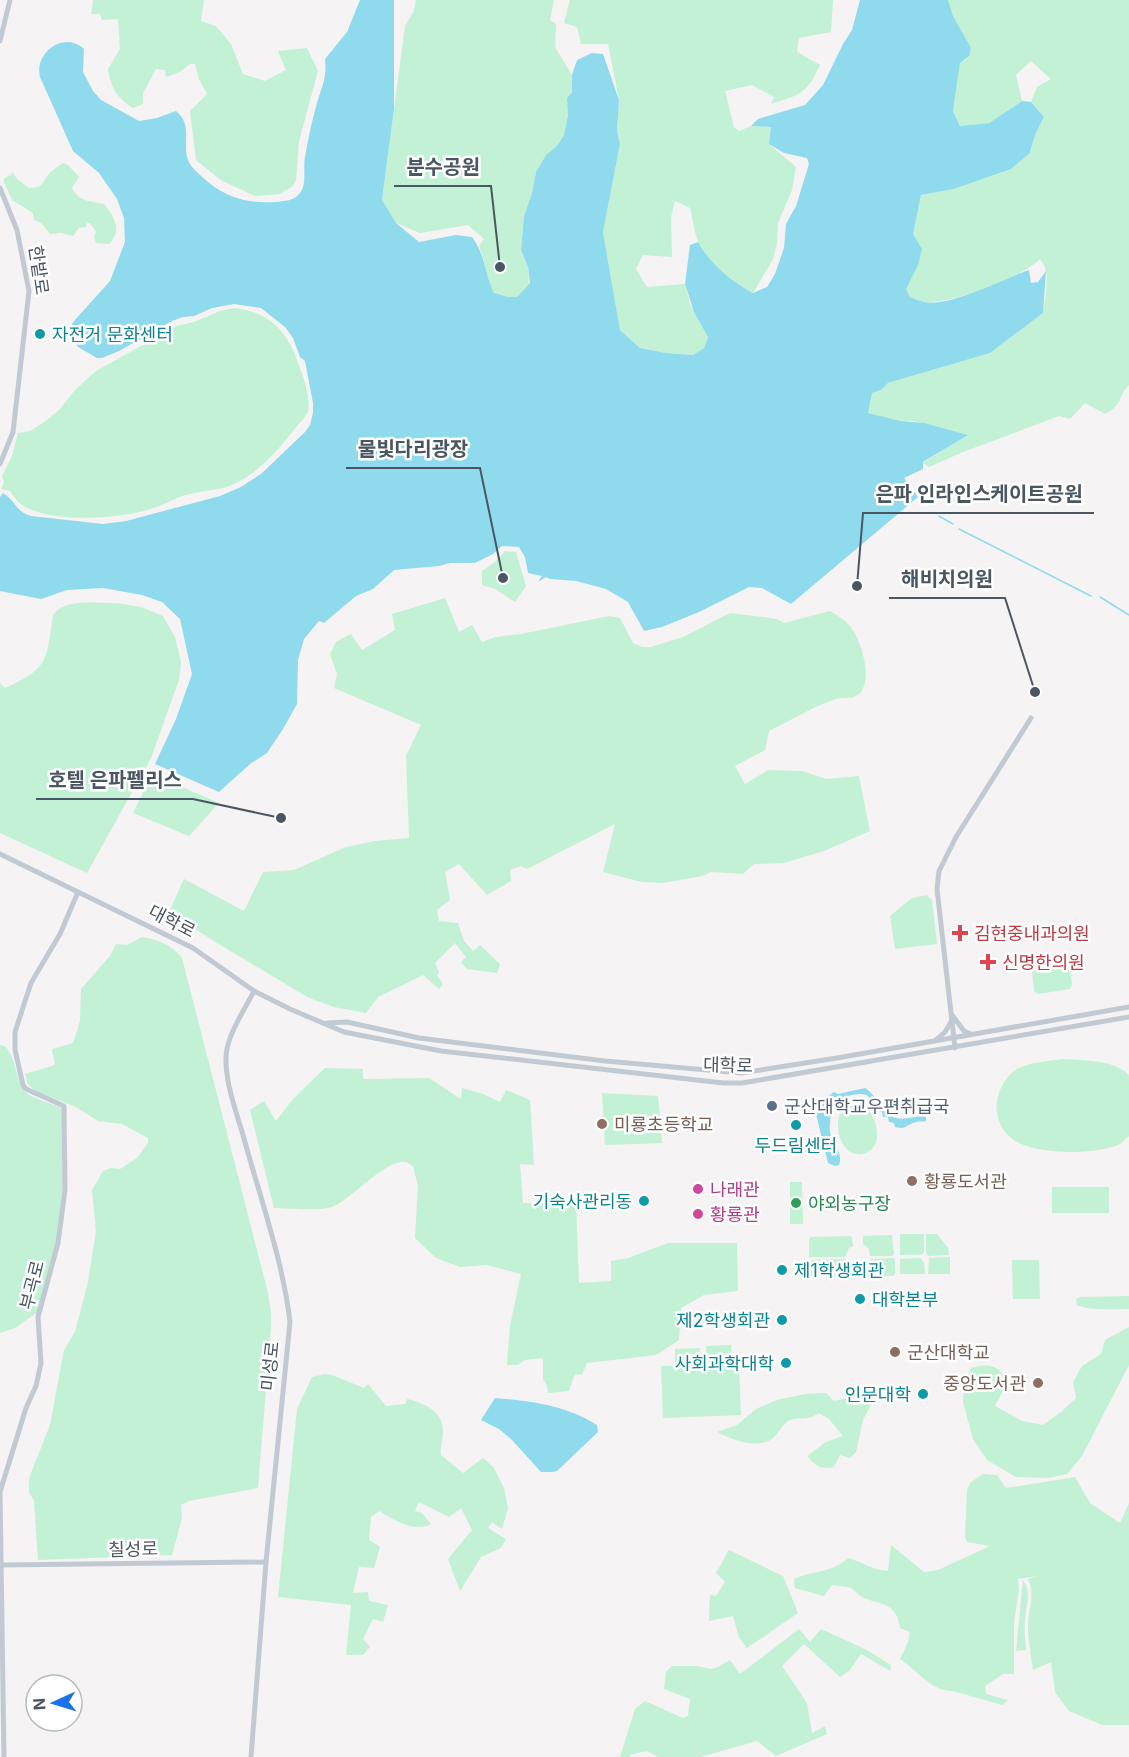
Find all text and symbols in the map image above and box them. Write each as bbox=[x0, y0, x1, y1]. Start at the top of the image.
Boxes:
callout: 분수공원 bbox=[394, 148, 491, 186]
text: 분수공원 bbox=[406, 155, 480, 179]
street label: 한밭로 bbox=[25, 244, 53, 296]
place label: 자전거 문화센터 bbox=[52, 324, 173, 345]
marker: 자전거 문화센터 bbox=[33, 327, 47, 341]
callout: 물빛다리광장 bbox=[346, 430, 480, 468]
text: 물빛다리광장 bbox=[358, 437, 468, 461]
callout: 은파 인라인스케이트공원 bbox=[863, 475, 1094, 513]
text: 은파 인라인스케이트공원 bbox=[875, 482, 1083, 506]
callout: 해비치의원 bbox=[889, 560, 1005, 598]
text: 해비치의원 bbox=[901, 567, 993, 591]
callout: 호텔 은파펠리스 bbox=[36, 761, 193, 799]
text: 호텔 은파펠리스 bbox=[48, 768, 182, 792]
street label: 대학로 bbox=[145, 900, 199, 942]
place label: 김현중내과의원 bbox=[974, 923, 1090, 944]
marker: 김현중내과의원 bbox=[951, 924, 969, 942]
place label: 신명한의원 bbox=[1002, 952, 1085, 973]
marker: 신명한의원 bbox=[979, 953, 997, 971]
street label: 대학로 bbox=[703, 1054, 753, 1076]
place label: 군산대학교우편취급국 bbox=[784, 1096, 950, 1117]
marker: 군산대학교우편취급국 bbox=[765, 1099, 779, 1113]
place label: 미룡초등학교 bbox=[614, 1114, 713, 1135]
marker: 미룡초등학교 bbox=[595, 1117, 609, 1131]
marker: 두드림센터 bbox=[789, 1118, 803, 1132]
place label: 두드림센터 bbox=[755, 1135, 837, 1156]
place label: 황룡도서관 bbox=[924, 1171, 1007, 1192]
marker: 황룡도서관 bbox=[905, 1174, 919, 1188]
place label: 나래관 bbox=[710, 1179, 760, 1200]
marker: 나래관 bbox=[691, 1182, 705, 1196]
place label: 기숙사관리동 bbox=[533, 1191, 632, 1212]
place label: 야외농구장 bbox=[808, 1193, 891, 1214]
marker: 기숙사관리동 bbox=[637, 1194, 651, 1208]
marker: 야외농구장 bbox=[789, 1196, 803, 1210]
place label: 황룡관 bbox=[710, 1204, 760, 1225]
marker: 황룡관 bbox=[691, 1207, 705, 1221]
street label: 부곡로 bbox=[16, 1258, 48, 1312]
place label: 제1학생회관 bbox=[794, 1260, 885, 1281]
marker: 제1학생회관 bbox=[775, 1263, 789, 1277]
place label: 대학본부 bbox=[872, 1289, 938, 1310]
marker: 대학본부 bbox=[853, 1292, 867, 1306]
place label: 제2학생회관 bbox=[676, 1310, 770, 1331]
marker: 제2학생회관 bbox=[775, 1313, 789, 1327]
street label: 미성로 bbox=[257, 1340, 283, 1392]
place label: 군산대학교 bbox=[907, 1342, 990, 1363]
marker: 군산대학교 bbox=[888, 1345, 902, 1359]
place label: 사회과학대학 bbox=[675, 1353, 774, 1374]
marker: 사회과학대학 bbox=[779, 1356, 793, 1370]
place label: 중앙도서관 bbox=[943, 1373, 1026, 1394]
marker: 중앙도서관 bbox=[1031, 1376, 1045, 1390]
place label: 인문대학 bbox=[845, 1384, 911, 1405]
marker: 인문대학 bbox=[916, 1387, 930, 1401]
street label: 칠성로 bbox=[108, 1538, 158, 1560]
north arrow bbox=[24, 1673, 84, 1733]
text: N bbox=[29, 1697, 49, 1711]

